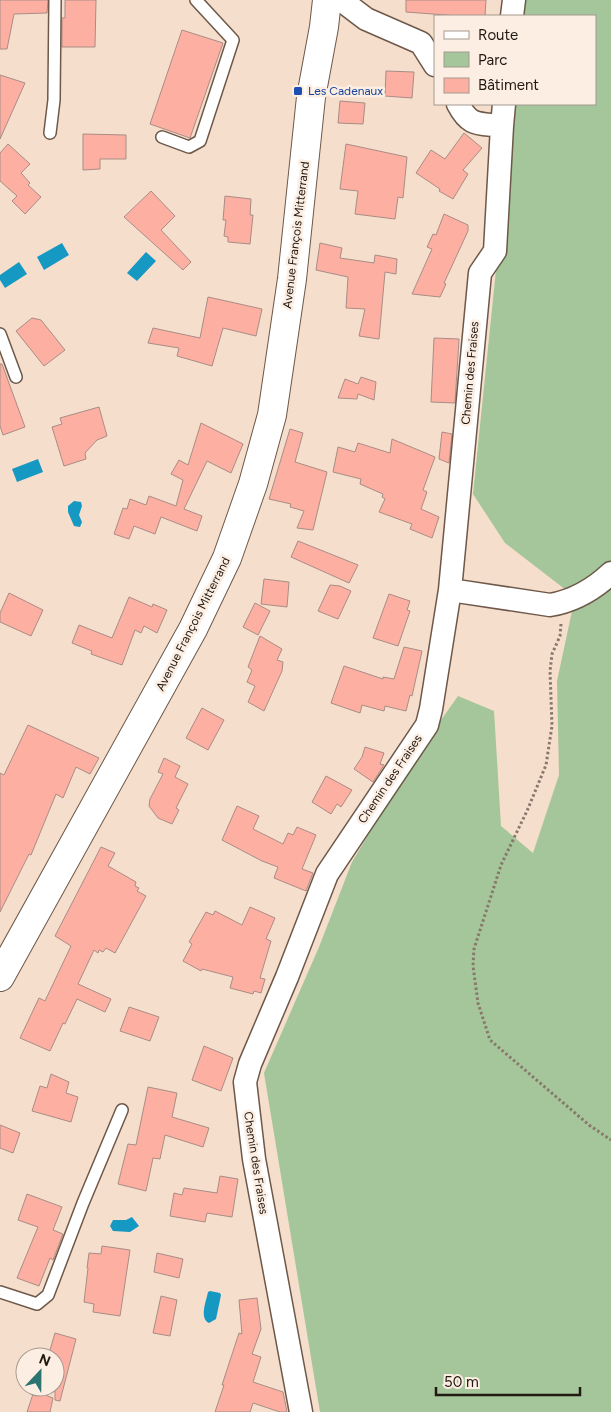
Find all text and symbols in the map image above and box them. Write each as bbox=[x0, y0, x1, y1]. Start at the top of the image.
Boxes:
legend bbox=[434, 15, 596, 105]
text: Route bbox=[478, 26, 518, 44]
text: Parc bbox=[478, 51, 507, 69]
text: Bâtiment bbox=[478, 76, 539, 94]
place label: Les Cadenaux bbox=[308, 84, 383, 98]
marker: Les Cadenaux bbox=[292, 85, 304, 97]
street label: Avenue François Mitterrand bbox=[280, 161, 312, 309]
street label: Chemin des Fraises bbox=[459, 320, 482, 425]
street label: Avenue François Mitterrand bbox=[153, 555, 233, 693]
street label: Chemin des Fraises bbox=[355, 732, 425, 826]
street label: Chemin des Fraises bbox=[241, 1111, 271, 1216]
north arrow bbox=[15, 1347, 65, 1397]
text: N bbox=[36, 1351, 53, 1370]
scale bar bbox=[436, 1364, 580, 1396]
text: 50 m bbox=[444, 1373, 479, 1391]

